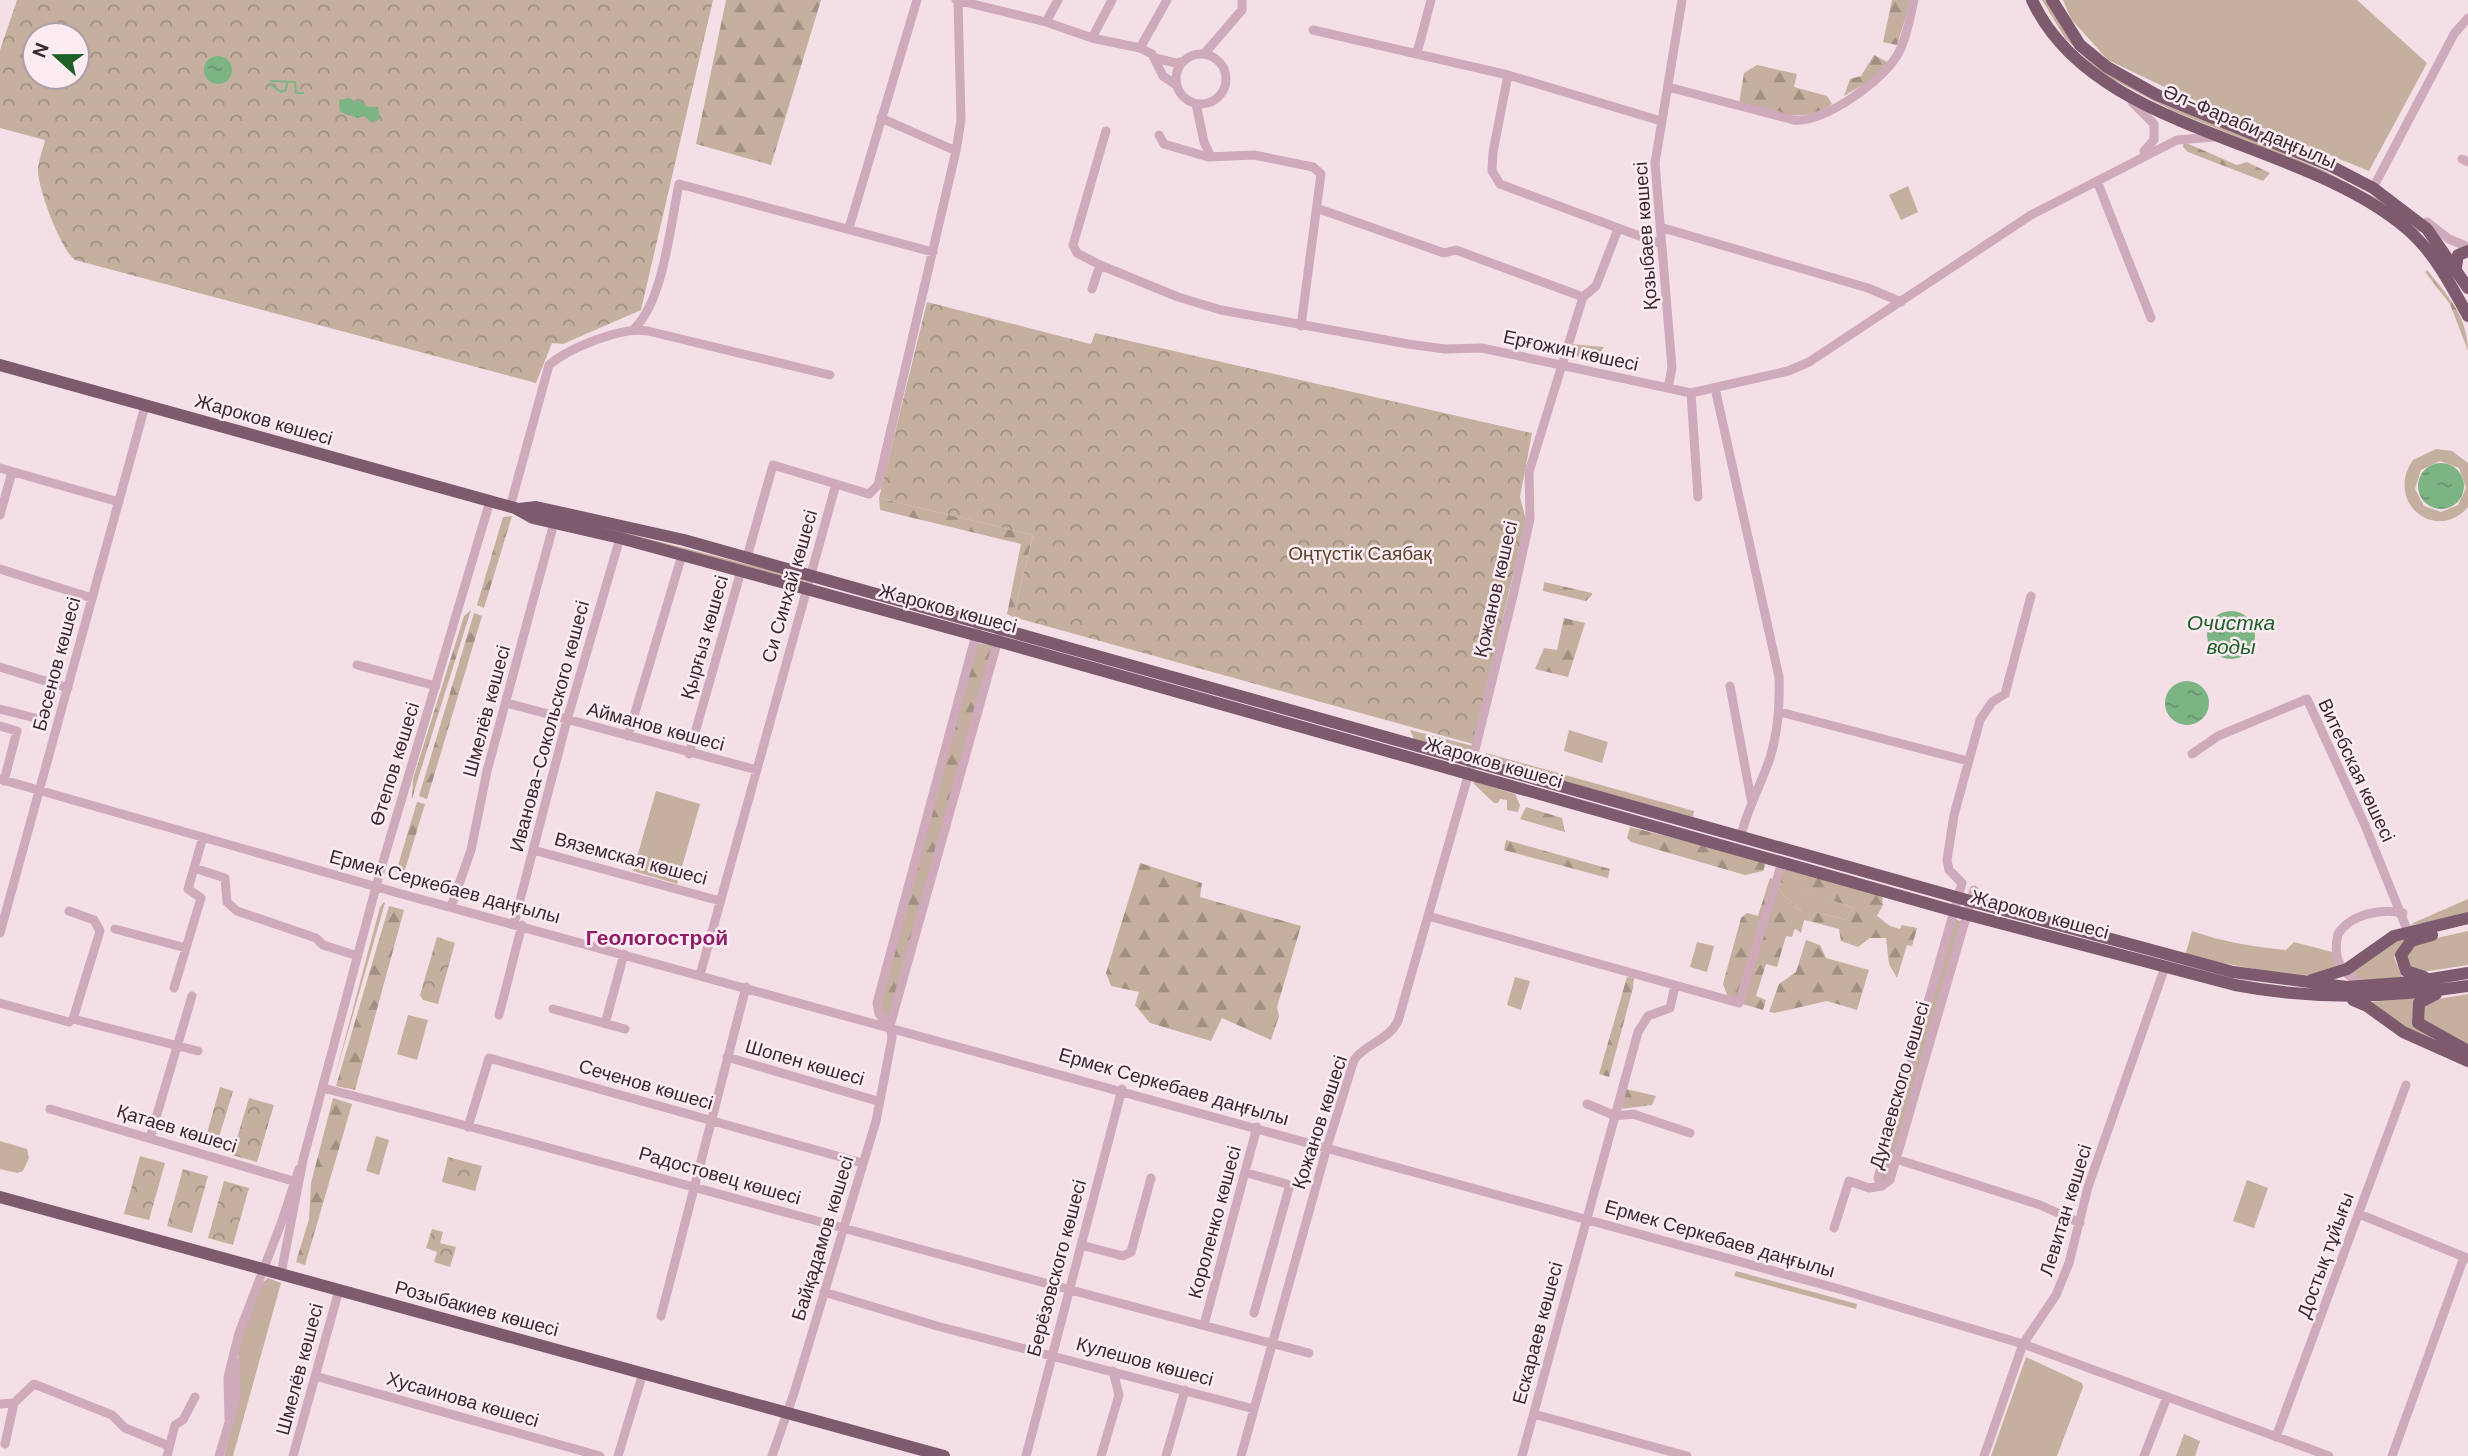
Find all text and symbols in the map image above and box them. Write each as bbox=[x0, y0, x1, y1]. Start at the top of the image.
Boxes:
north arrow bbox=[21, 21, 91, 91]
text: N bbox=[26, 39, 55, 61]
street label: Әл-Фараби даңғылы bbox=[2159, 79, 2340, 174]
street label: Қозыбаев көшесі bbox=[1628, 161, 1663, 311]
street label: Ерғожин көшесі bbox=[1501, 324, 1641, 377]
street label: Жароков көшесі bbox=[192, 388, 336, 451]
street label: Си Синхай көшесі bbox=[756, 507, 823, 666]
street label: Қожанов көшесі bbox=[1468, 518, 1523, 660]
park label: Оңтүстік Саябақ bbox=[1288, 541, 1432, 566]
street label: Қырғыз көшесі bbox=[675, 572, 734, 702]
street label: Жароков көшесі bbox=[876, 578, 1020, 639]
street label: Бәсенов көшесі bbox=[27, 594, 86, 734]
street label: Иванова-Сокольского көшесі bbox=[504, 598, 595, 854]
water label: Очистка воды bbox=[2187, 609, 2275, 661]
street label: Шмелёв көшесі bbox=[457, 642, 516, 780]
street label: Витебская көшесі bbox=[2312, 695, 2401, 846]
street label: Айманов көшесі bbox=[584, 696, 727, 757]
street label: Өтепов көшесі bbox=[364, 699, 425, 829]
street label: Жароков көшесі bbox=[1422, 731, 1566, 794]
street label: Вяземская көшесі bbox=[552, 826, 710, 891]
street label: Ермек Серкебаев даңғылы bbox=[327, 844, 563, 929]
street label: Жароков көшесі bbox=[1968, 884, 2112, 945]
district label: Геологострой bbox=[586, 924, 728, 952]
street label: Дунаевского көшесі bbox=[1864, 998, 1935, 1172]
street label: Шопен көшесі bbox=[742, 1034, 867, 1091]
street label: Ермек Серкебаев даңғылы bbox=[1056, 1042, 1292, 1131]
street label: Қожанов көшесі bbox=[1286, 1052, 1353, 1192]
street label: Сеченов көшесі bbox=[576, 1053, 716, 1116]
street label: Қатаев көшесі bbox=[114, 1098, 240, 1159]
street label: Радостовец көшесі bbox=[636, 1140, 804, 1211]
street label: Левитан көшесі bbox=[2034, 1141, 2097, 1279]
street label: Короленко көшесі bbox=[1182, 1143, 1247, 1301]
street label: Байқадамов көшесі bbox=[785, 1153, 859, 1324]
street label: Берёзовского көшесі bbox=[1021, 1177, 1092, 1359]
street label: Достық тұйығы bbox=[2291, 1189, 2360, 1321]
street label: Ермек Серкебаев даңғылы bbox=[1602, 1194, 1838, 1283]
street label: Ескараев көшесі bbox=[1506, 1259, 1569, 1407]
street label: Розыбакиев көшесі bbox=[392, 1275, 562, 1342]
street label: Шмелёв көшесі bbox=[270, 1300, 329, 1438]
street label: Кулешов көшесі bbox=[1073, 1331, 1216, 1392]
street label: Хусаинова көшесі bbox=[384, 1366, 542, 1433]

